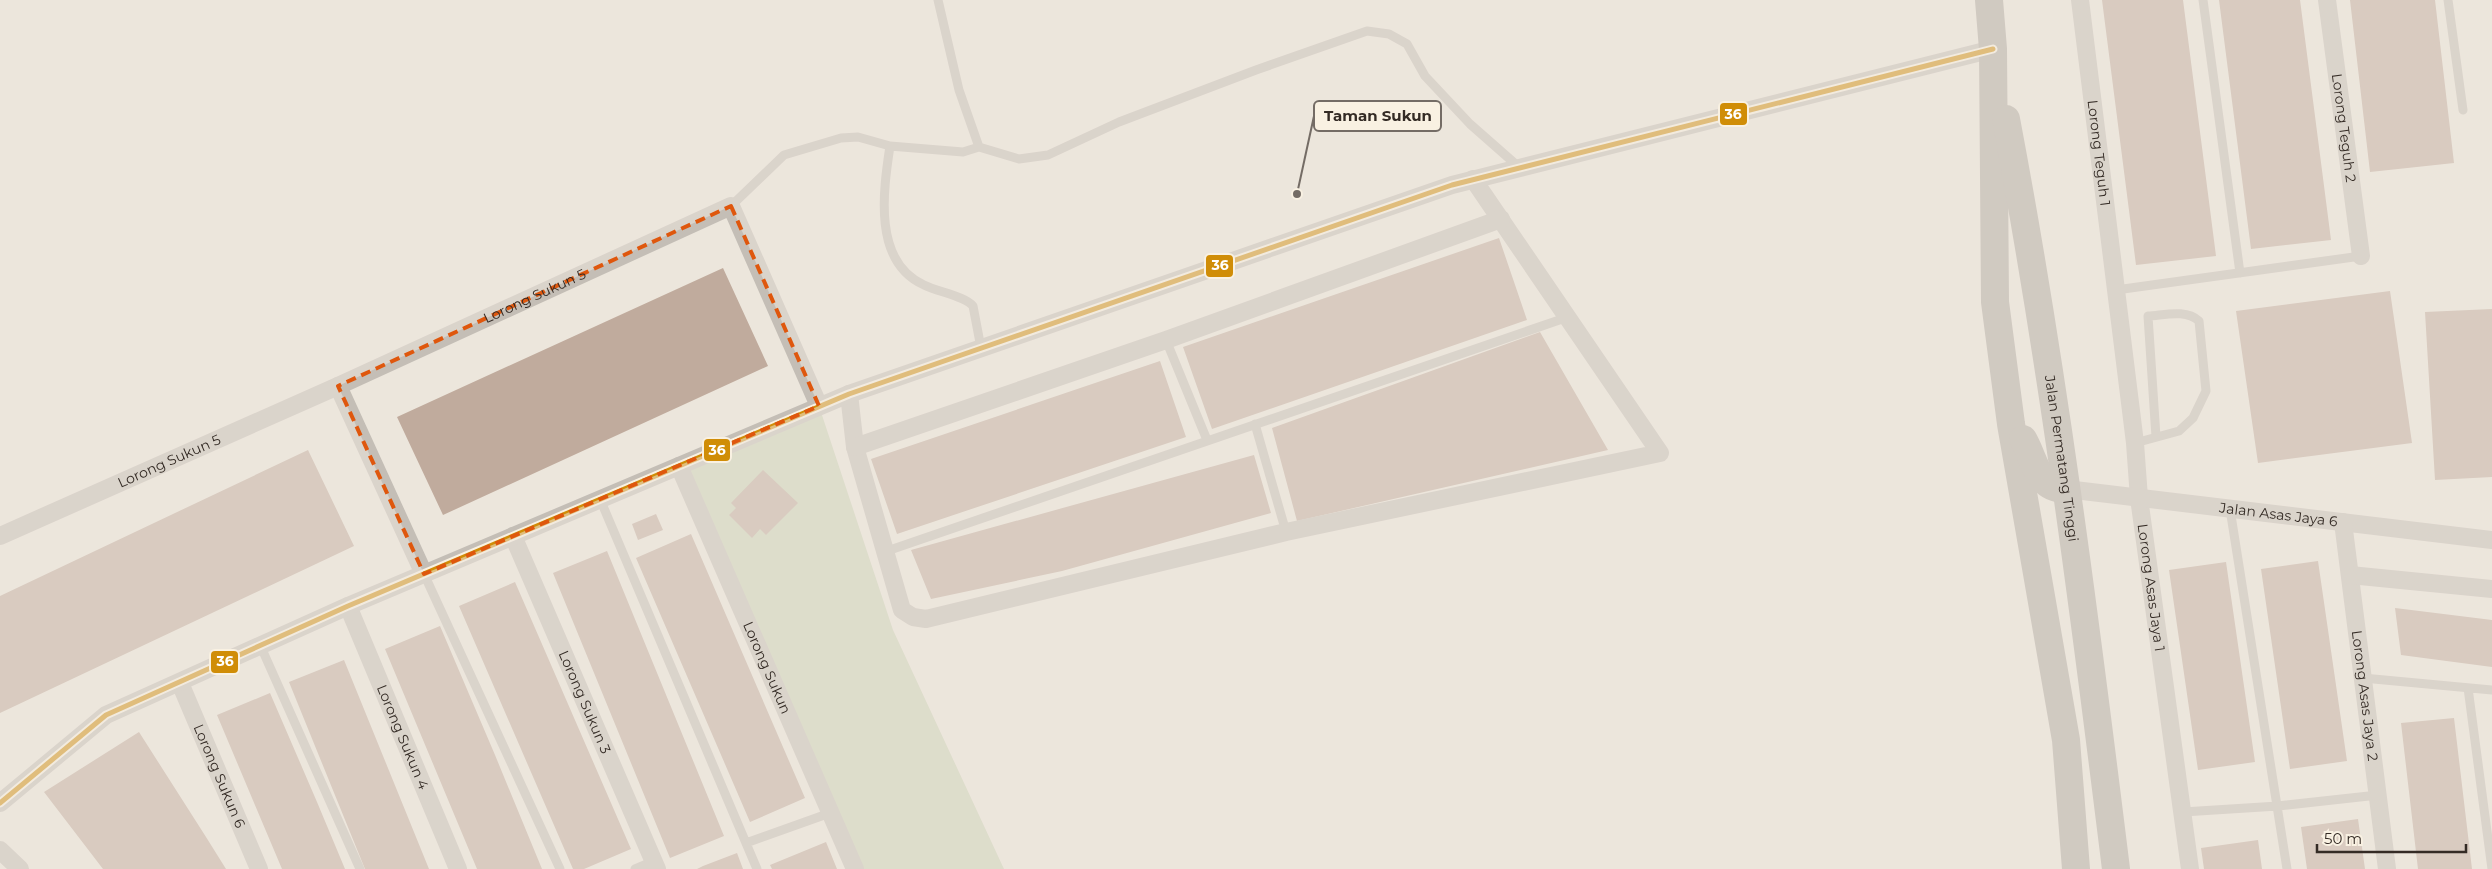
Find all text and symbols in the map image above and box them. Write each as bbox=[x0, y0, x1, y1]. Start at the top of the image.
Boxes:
street label: Lorong Teguh 2 bbox=[2328, 72, 2360, 183]
street label: Lorong Teguh 1 bbox=[2083, 99, 2114, 207]
callout: Taman Sukun bbox=[1314, 101, 1441, 131]
line badge: 36 bbox=[1719, 102, 1748, 126]
text: 36 bbox=[1723, 105, 1742, 123]
text: Taman Sukun bbox=[1324, 106, 1432, 125]
line badge: 36 bbox=[1205, 254, 1234, 278]
text: 36 bbox=[1210, 256, 1229, 274]
street label: Lorong Sukun 5 bbox=[481, 265, 589, 327]
street label: Jalan Permatang Tinggi bbox=[2041, 373, 2083, 543]
street label: Lorong Sukun 5 bbox=[115, 430, 223, 492]
line badge: 36 bbox=[703, 438, 731, 462]
text: 36 bbox=[707, 441, 726, 459]
street label: Jalan Asas Jaya 6 bbox=[2217, 498, 2339, 530]
street label: Lorong Asas Jaya 1 bbox=[2134, 523, 2169, 653]
street label: Lorong Sukun bbox=[739, 619, 795, 717]
street label: Lorong Asas Jaya 2 bbox=[2348, 629, 2382, 762]
street label: Lorong Sukun 3 bbox=[555, 648, 615, 757]
line badge: 36 bbox=[210, 650, 239, 674]
text: 36 bbox=[215, 652, 234, 670]
street label: Lorong Sukun 4 bbox=[373, 682, 433, 793]
street label: Lorong Sukun 6 bbox=[189, 721, 250, 831]
scale bar bbox=[2317, 822, 2466, 854]
text: 50 m bbox=[2324, 829, 2362, 848]

